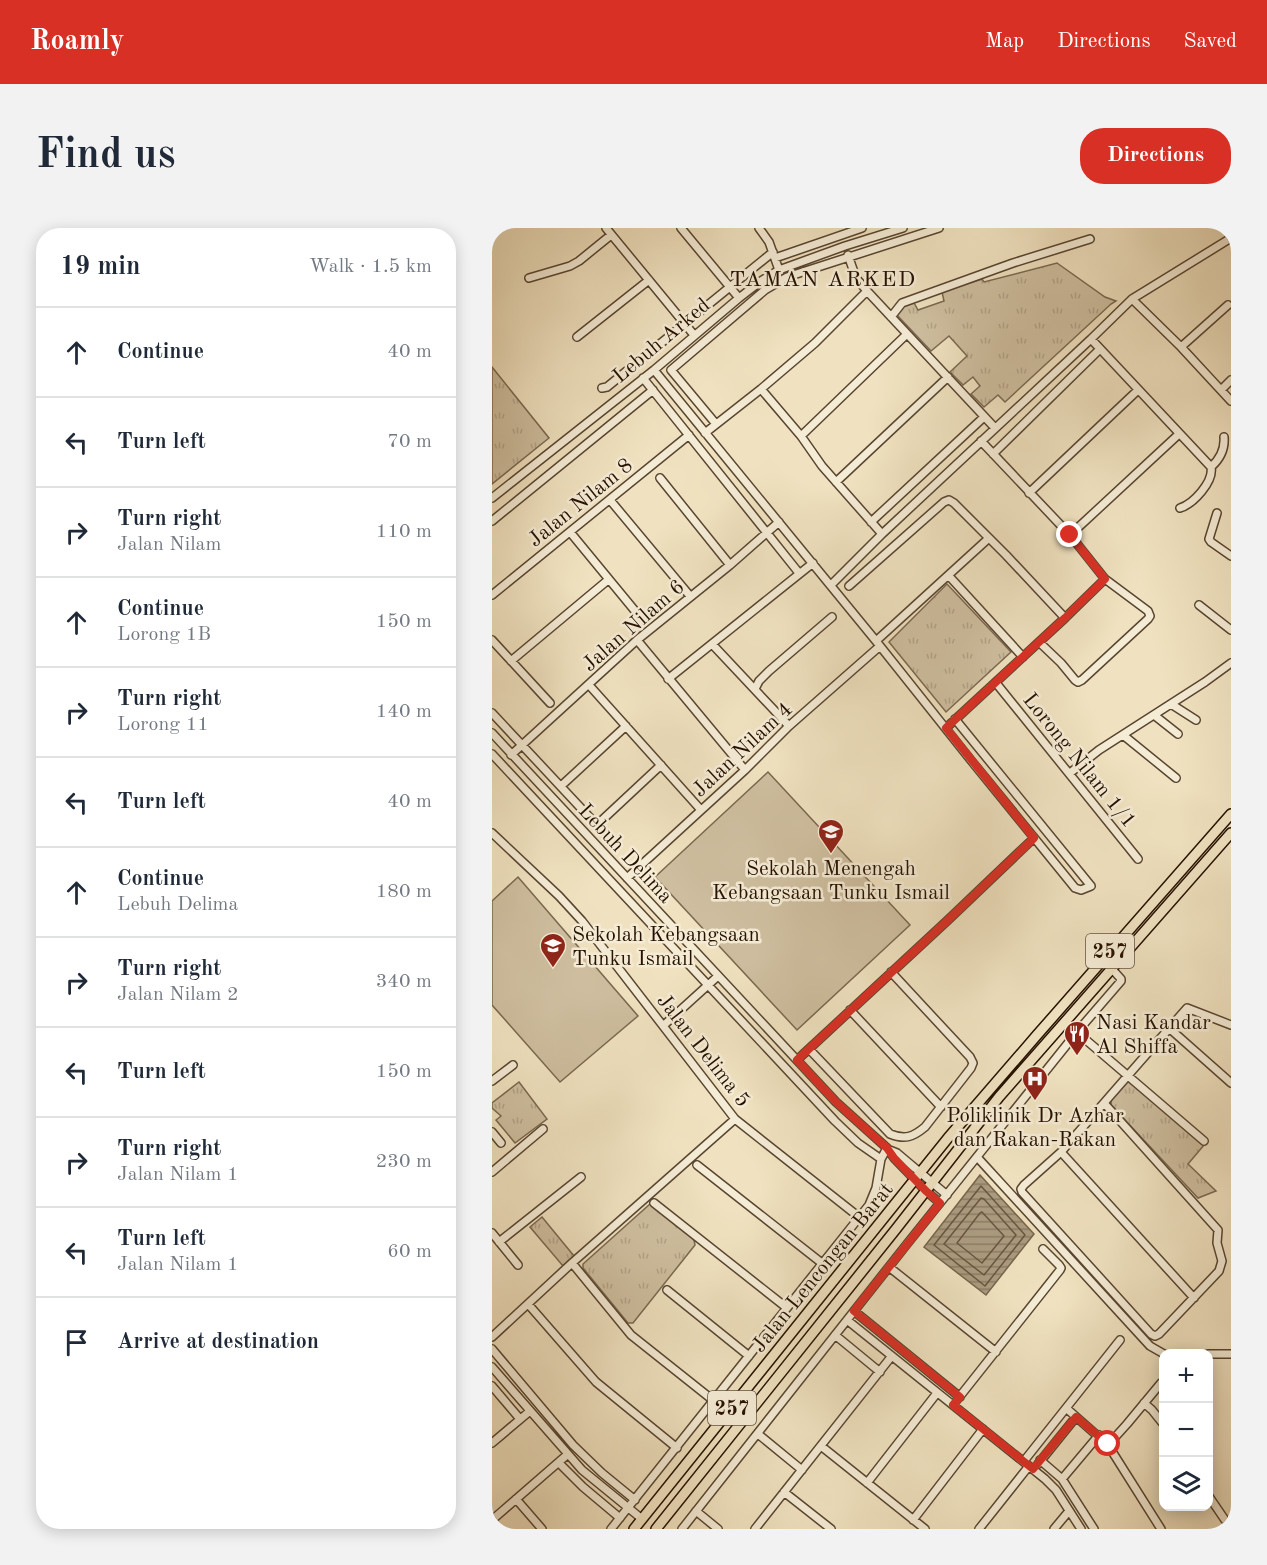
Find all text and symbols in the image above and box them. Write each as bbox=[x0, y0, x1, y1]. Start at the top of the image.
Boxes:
text: Roamly bbox=[30, 28, 124, 56]
text: Map bbox=[985, 31, 1024, 52]
text: Directions bbox=[1057, 31, 1151, 52]
text: Saved bbox=[1184, 31, 1237, 52]
button: Directions bbox=[1080, 128, 1231, 184]
text: Find us bbox=[36, 135, 175, 177]
text: 19 min bbox=[60, 254, 140, 280]
text: Walk · 1.5 km bbox=[309, 257, 432, 277]
district label: TAMAN ARKED bbox=[729, 269, 917, 291]
street label: Lebuh Arked bbox=[610, 295, 714, 388]
icon: ahead bbox=[60, 336, 93, 369]
text: Continue bbox=[117, 341, 204, 363]
text: 40 m bbox=[387, 342, 432, 362]
icon: left bbox=[60, 426, 93, 459]
text: Turn left bbox=[117, 431, 206, 453]
text: 70 m bbox=[387, 432, 432, 452]
street label: Jalan Nilam 8 bbox=[525, 455, 637, 551]
text: Turn right bbox=[117, 508, 221, 530]
icon: right bbox=[60, 516, 93, 549]
route end bbox=[1056, 521, 1082, 547]
text: 110 m bbox=[376, 522, 432, 542]
text: Jalan Nilam bbox=[117, 535, 221, 555]
street label: Jalan Nilam 6 bbox=[579, 576, 689, 676]
text: Continue bbox=[117, 598, 204, 620]
icon: ahead bbox=[60, 606, 93, 639]
text: 150 m bbox=[376, 612, 432, 632]
text: Lorong 1B bbox=[117, 625, 211, 645]
text: Turn right bbox=[117, 688, 221, 710]
street label: Lorong Nilam 1/1 bbox=[1018, 690, 1139, 832]
icon: right bbox=[60, 696, 93, 729]
street label: Jalan Nilam 4 bbox=[689, 699, 797, 801]
text: 140 m bbox=[376, 702, 432, 722]
text: Lorong 11 bbox=[117, 715, 209, 735]
icon: left bbox=[60, 786, 93, 819]
text: Turn left bbox=[117, 791, 206, 813]
text: 40 m bbox=[387, 792, 432, 812]
street label: Lebuh Delima bbox=[574, 800, 676, 908]
school or university icon: Sekolah Menengah Kebangsaan Tunku Ismail bbox=[816, 817, 846, 855]
place label: Sekolah Menengah Kebangsaan Tunku Ismail bbox=[712, 859, 950, 904]
text: Continue bbox=[117, 868, 204, 890]
icon: ahead bbox=[60, 876, 93, 909]
text: 180 m bbox=[376, 882, 432, 902]
text: Lebuh Delima bbox=[117, 895, 238, 915]
place label: Sekolah Kebangsaan Tunku Ismail bbox=[572, 925, 760, 970]
school or university icon: Sekolah Kebangsaan Tunku Ismail bbox=[538, 931, 568, 969]
road number: 257 bbox=[1086, 934, 1134, 968]
text: Turn right bbox=[117, 958, 221, 980]
icon: right bbox=[60, 966, 93, 999]
text: 340 m bbox=[376, 972, 432, 992]
text: Jalan Nilam 2 bbox=[117, 985, 239, 1005]
street label: Jalan Delima 5 bbox=[652, 990, 753, 1112]
place label: Nasi Kandar Al Shiffa bbox=[1096, 1013, 1211, 1058]
restaurant icon: Nasi Kandar Al Shiffa bbox=[1062, 1019, 1092, 1057]
icon: left bbox=[60, 1056, 93, 1089]
text: Turn left bbox=[117, 1061, 206, 1083]
text: 150 m bbox=[376, 1062, 432, 1082]
hospital icon: Poliklinik Dr Azhar dan Rakan-Rakan bbox=[1020, 1064, 1050, 1102]
place label: Poliklinik Dr Azhar dan Rakan-Rakan bbox=[946, 1106, 1124, 1151]
text: Turn right bbox=[117, 1138, 221, 1160]
icon: right bbox=[60, 1146, 93, 1179]
text: 230 m bbox=[376, 1152, 432, 1172]
text: Jalan Nilam 1 bbox=[117, 1165, 239, 1185]
street label: Jalan Lencongan Barat bbox=[749, 1179, 898, 1357]
text: Turn left bbox=[117, 1228, 206, 1250]
icon: left bbox=[60, 1236, 93, 1269]
text: 60 m bbox=[387, 1242, 432, 1262]
text: Jalan Nilam 1 bbox=[117, 1255, 239, 1275]
icon: arrive bbox=[60, 1326, 93, 1359]
text: Arrive at destination bbox=[117, 1331, 319, 1353]
map controls bbox=[1159, 1349, 1213, 1511]
button: + bbox=[1159, 1349, 1213, 1403]
road number: 257 bbox=[708, 1391, 756, 1425]
button: − bbox=[1159, 1403, 1213, 1457]
route start bbox=[1094, 1430, 1120, 1456]
button: layers bbox=[1159, 1457, 1213, 1511]

